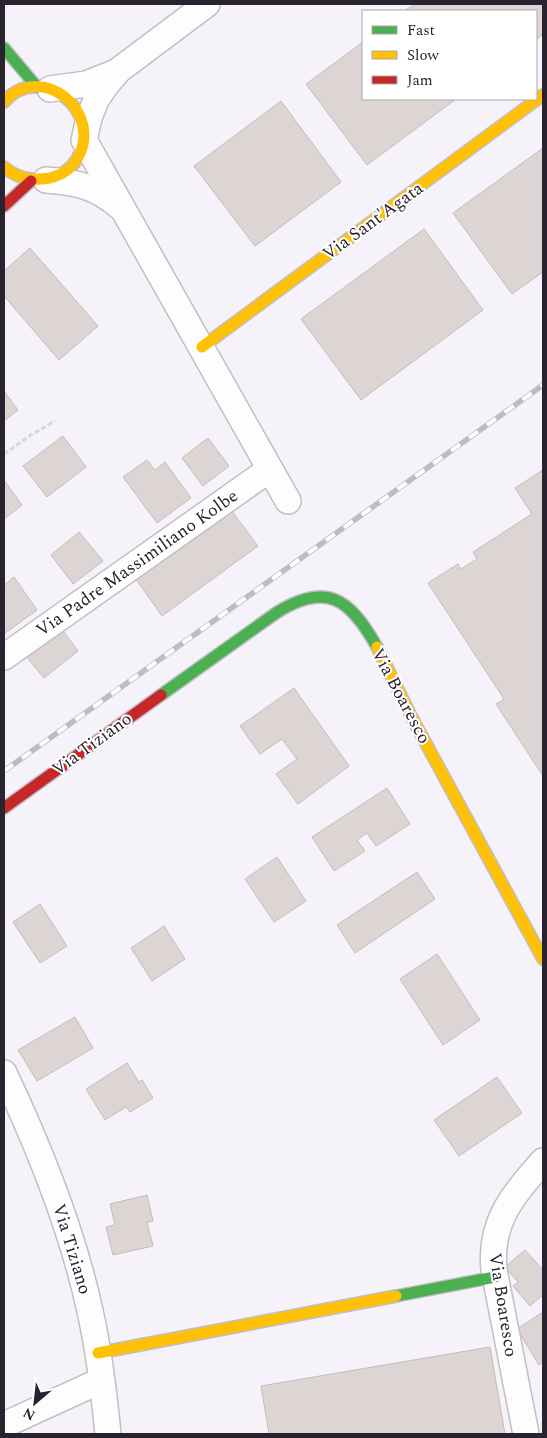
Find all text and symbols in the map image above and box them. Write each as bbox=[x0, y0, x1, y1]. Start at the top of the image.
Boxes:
legend bbox=[362, 10, 537, 100]
text: Fast bbox=[407, 19, 435, 42]
text: Slow bbox=[407, 44, 439, 67]
text: Jam bbox=[407, 69, 433, 92]
street label: Via Sant'Agata bbox=[317, 175, 429, 267]
street label: Via Padre Massimiliano Kolbe bbox=[30, 483, 244, 643]
street label: Via Boaresco bbox=[364, 643, 438, 749]
street label: Via Tiziano bbox=[46, 706, 138, 782]
street label: Via Tiziano bbox=[45, 1200, 99, 1298]
street label: Via Boaresco bbox=[481, 1251, 525, 1359]
north arrow bbox=[10, 1378, 60, 1428]
text: N bbox=[19, 1402, 39, 1426]

